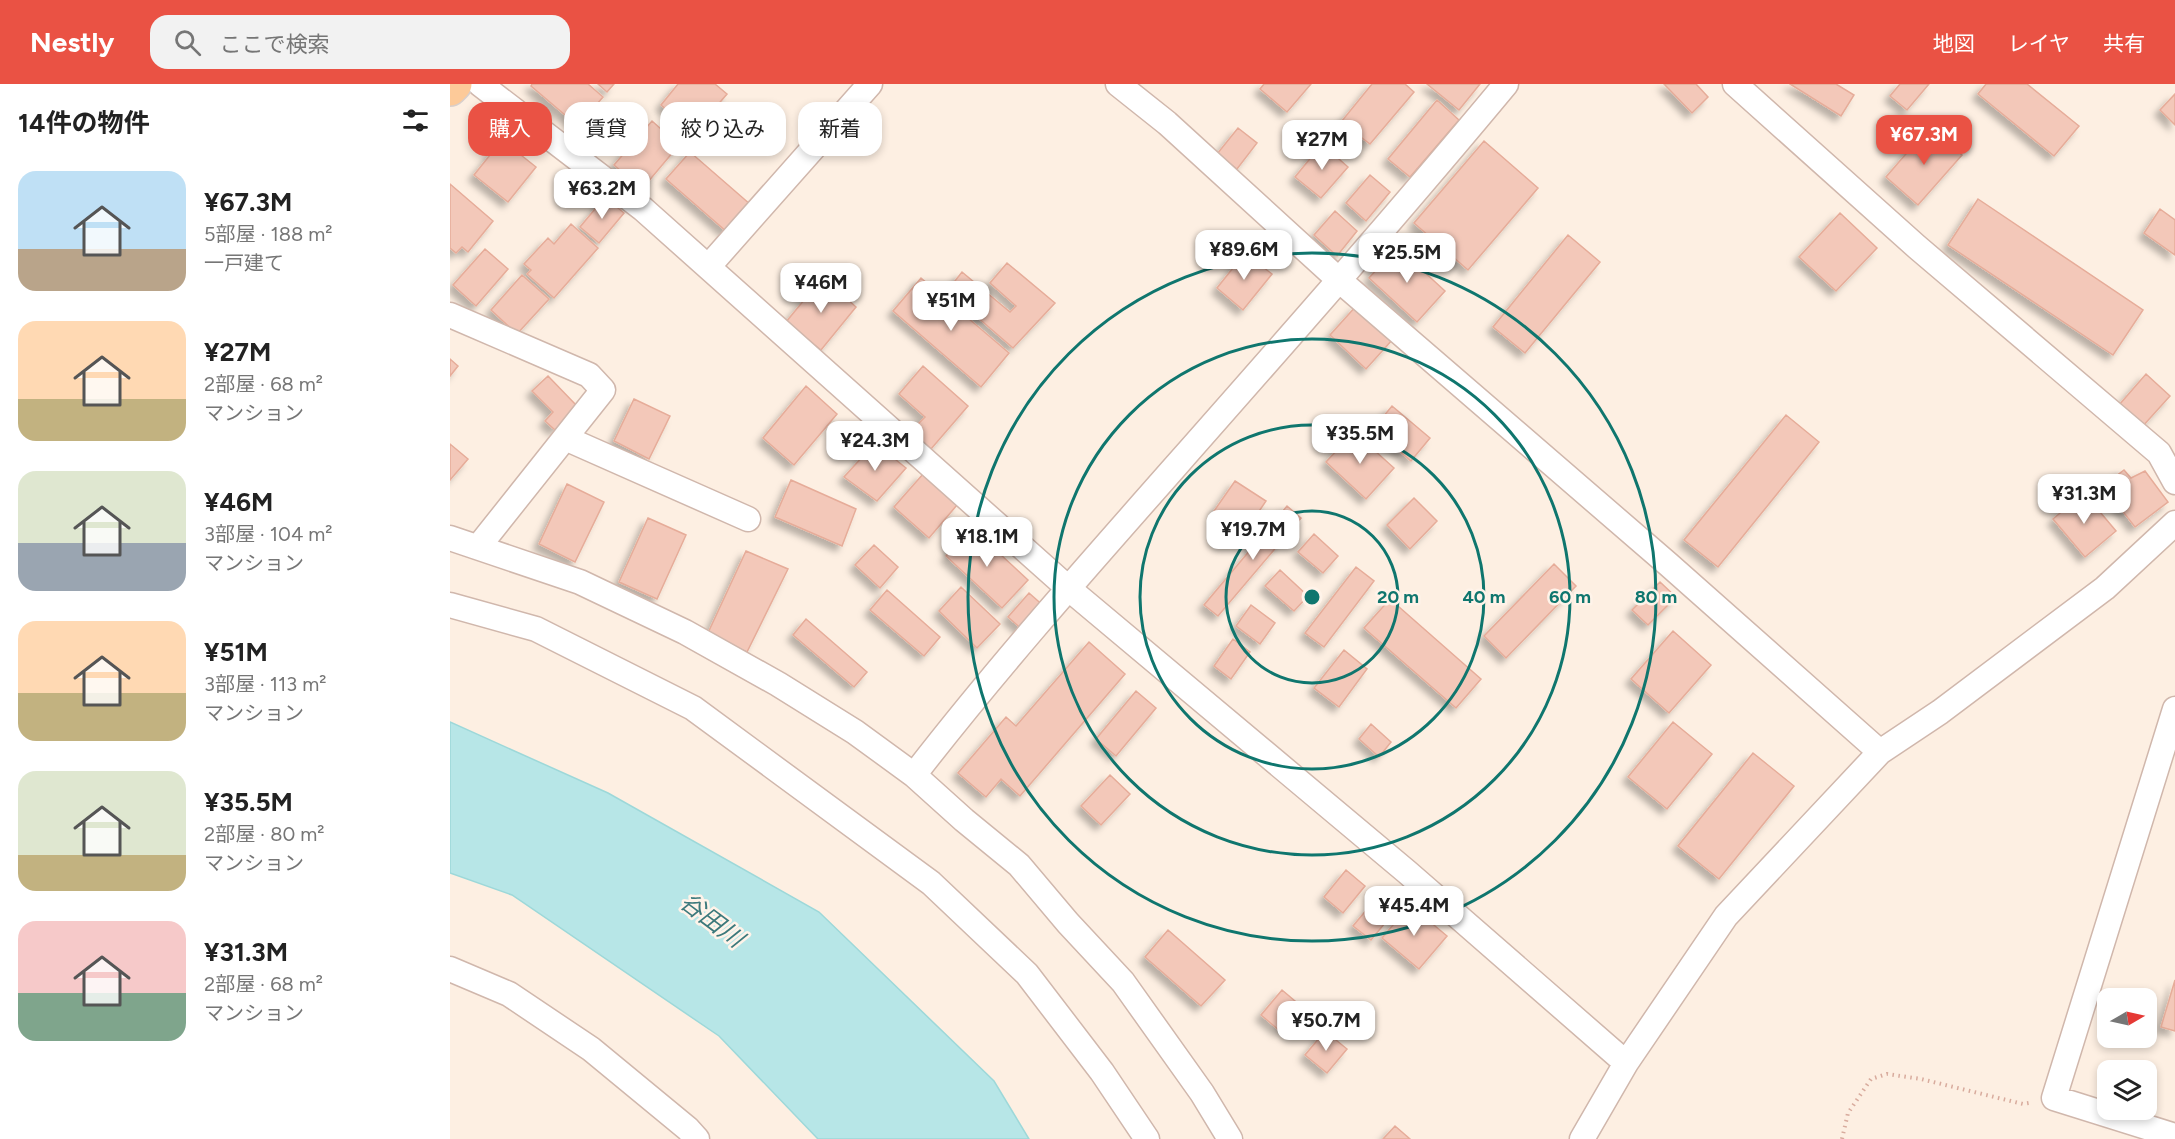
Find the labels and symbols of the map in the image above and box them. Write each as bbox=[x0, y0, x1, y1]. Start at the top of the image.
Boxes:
pin: ¥67.3M bbox=[1875, 115, 1973, 166]
pin: ¥27M bbox=[1286, 120, 1358, 171]
pin: ¥63.2M bbox=[553, 169, 651, 220]
pin: ¥89.6M bbox=[1195, 230, 1293, 281]
pin: ¥25.5M bbox=[1358, 233, 1456, 284]
pin: ¥46M bbox=[785, 263, 857, 314]
pin: ¥51M bbox=[915, 281, 987, 332]
pin: ¥35.5M bbox=[1311, 414, 1409, 465]
pin: ¥24.3M bbox=[826, 421, 924, 472]
pin: ¥31.3M bbox=[2035, 474, 2133, 525]
pin: ¥19.7M bbox=[1204, 510, 1302, 561]
pin: ¥18.1M bbox=[938, 517, 1036, 568]
text: 20 m bbox=[1377, 586, 1419, 608]
text: 40 m bbox=[1462, 586, 1506, 608]
text: 60 m bbox=[1549, 586, 1591, 608]
text: 80 m bbox=[1635, 586, 1677, 608]
centre of rings bbox=[1302, 587, 1322, 607]
pin: ¥45.4M bbox=[1365, 886, 1463, 937]
water label: 谷田川 bbox=[675, 887, 752, 955]
north arrow bbox=[2097, 988, 2157, 1048]
pin: ¥50.7M bbox=[1277, 1001, 1375, 1052]

